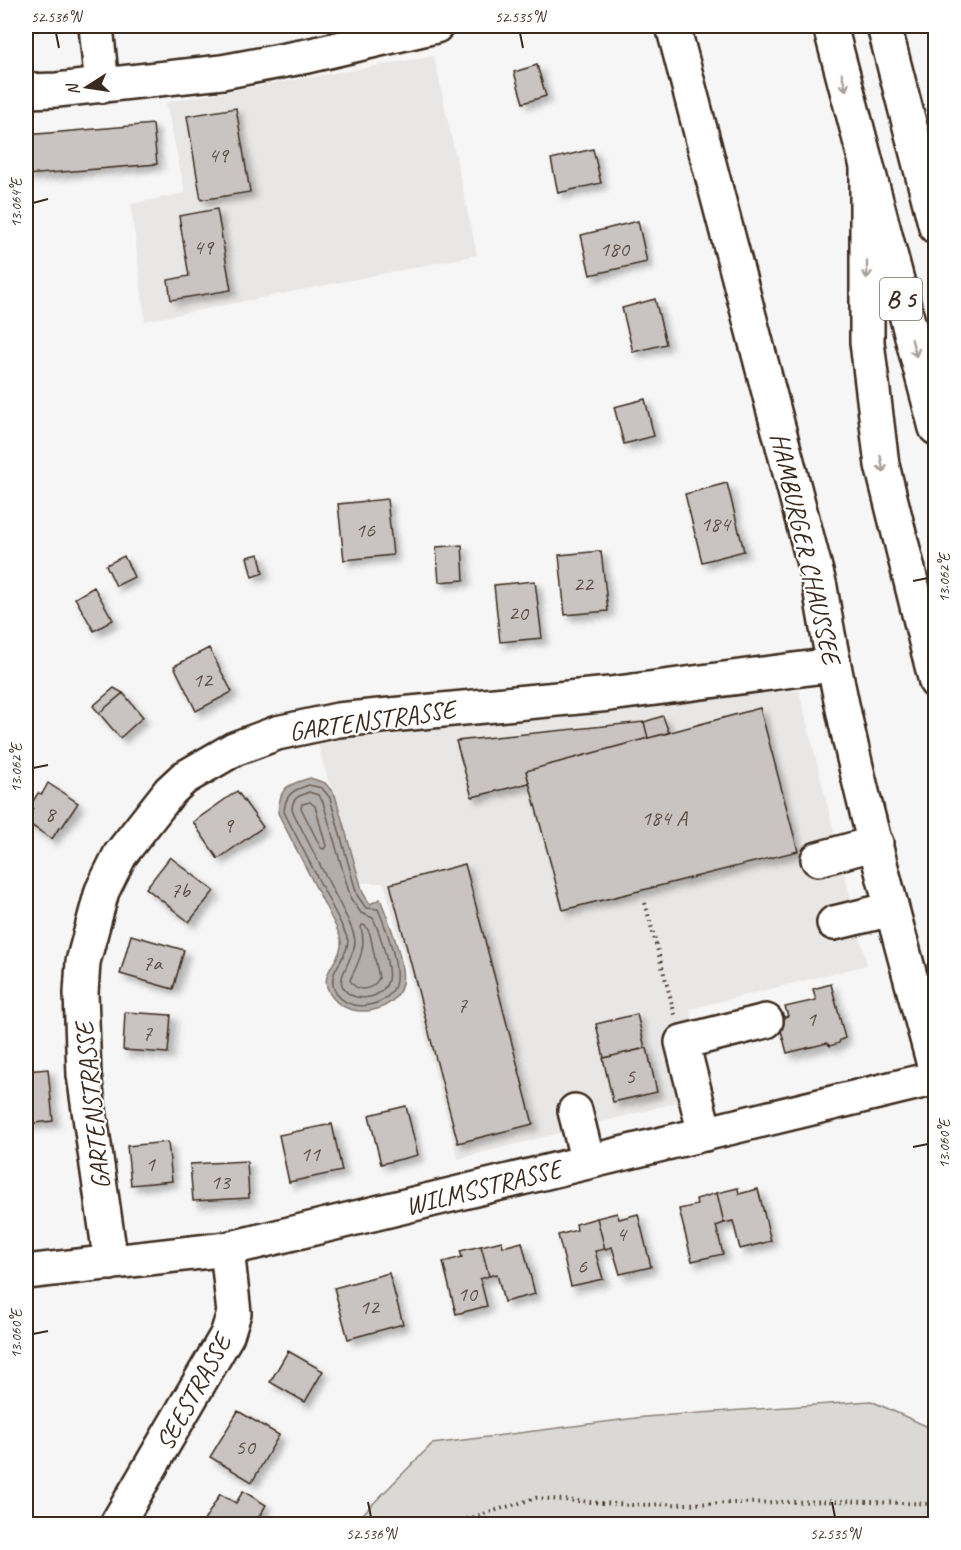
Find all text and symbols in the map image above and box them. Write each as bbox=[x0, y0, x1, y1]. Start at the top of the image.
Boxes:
text: 52.536°N bbox=[31, 8, 84, 27]
text: 52.535°N bbox=[495, 8, 548, 27]
north arrow bbox=[57, 57, 117, 117]
one-way arrow bbox=[839, 72, 851, 91]
text: N bbox=[62, 80, 84, 97]
house number: 49 bbox=[208, 141, 230, 169]
text: 13.064°E bbox=[7, 176, 26, 227]
house number: 49 bbox=[193, 233, 215, 261]
house number: 180 bbox=[599, 235, 631, 263]
one-way arrow bbox=[861, 260, 873, 280]
road number: B 5 bbox=[880, 278, 922, 320]
one-way arrow bbox=[909, 338, 920, 357]
street label: HAMBURGER CHAUSSEE bbox=[763, 429, 849, 670]
one-way arrow bbox=[877, 454, 888, 473]
house number: 184 bbox=[700, 510, 732, 538]
house number: 16 bbox=[355, 516, 376, 544]
text: 13.062°E bbox=[935, 551, 954, 602]
house number: 22 bbox=[573, 570, 595, 598]
house number: 20 bbox=[508, 599, 530, 627]
house number: 12 bbox=[192, 666, 214, 694]
street label: GARTENSTRASSE bbox=[287, 692, 460, 748]
text: 13.062°E bbox=[7, 741, 26, 792]
house number: 8 bbox=[45, 800, 57, 828]
house number: 184 A bbox=[641, 804, 688, 832]
house number: 9 bbox=[223, 811, 235, 839]
house number: 7b bbox=[170, 876, 191, 904]
house number: 7a bbox=[142, 949, 163, 977]
house number: 7 bbox=[457, 991, 468, 1019]
house number: 1 bbox=[806, 1005, 817, 1033]
street label: GARTENSTRASSE bbox=[67, 1018, 118, 1191]
house number: 7 bbox=[142, 1019, 153, 1047]
house number: 5 bbox=[625, 1062, 636, 1090]
text: 13.060°E bbox=[935, 1117, 954, 1168]
house number: 11 bbox=[300, 1140, 321, 1168]
house number: 1 bbox=[145, 1150, 156, 1178]
street label: WILMSSTRASSE bbox=[402, 1151, 568, 1223]
house number: 13 bbox=[210, 1168, 232, 1196]
house number: 4 bbox=[616, 1220, 628, 1248]
house number: 6 bbox=[577, 1252, 588, 1280]
house number: 10 bbox=[457, 1280, 479, 1308]
house number: 12 bbox=[359, 1293, 381, 1321]
text: 13.060°E bbox=[7, 1307, 26, 1358]
street label: SEESTRASSE bbox=[148, 1326, 240, 1456]
house number: 50 bbox=[235, 1433, 257, 1461]
text: 52.536°N bbox=[346, 1525, 399, 1544]
text: 52.535°N bbox=[810, 1525, 863, 1544]

